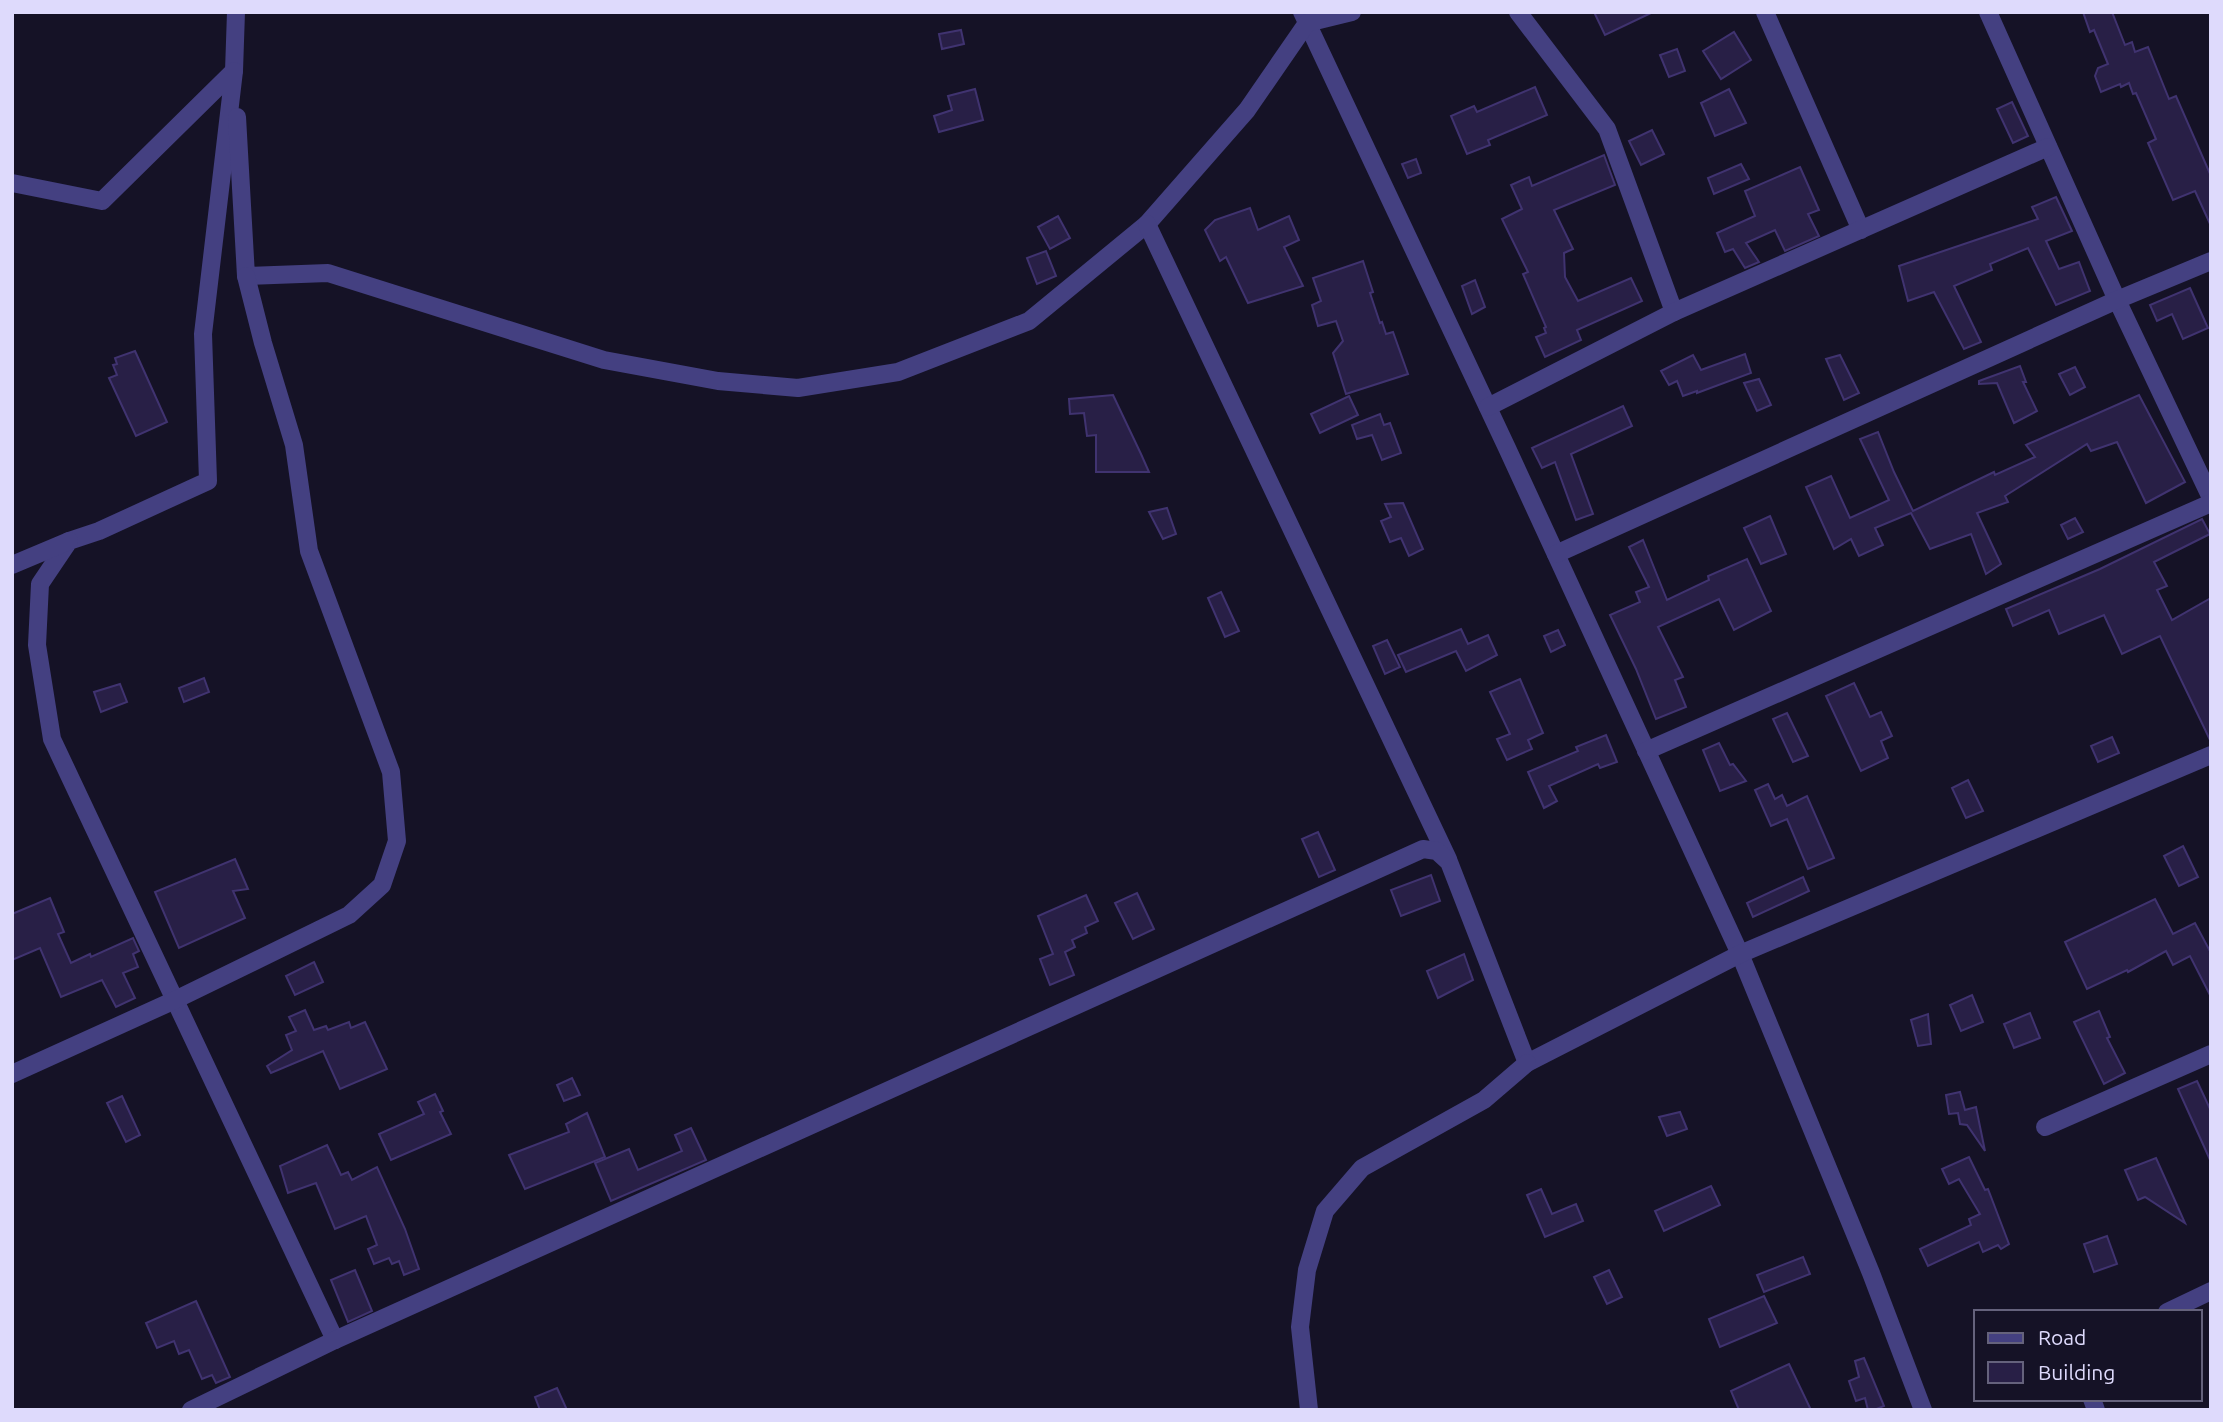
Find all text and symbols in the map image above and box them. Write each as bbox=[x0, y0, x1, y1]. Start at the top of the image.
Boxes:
legend bbox=[1974, 1310, 2202, 1401]
text: Road bbox=[2038, 1325, 2086, 1349]
text: Building bbox=[2038, 1360, 2115, 1384]

